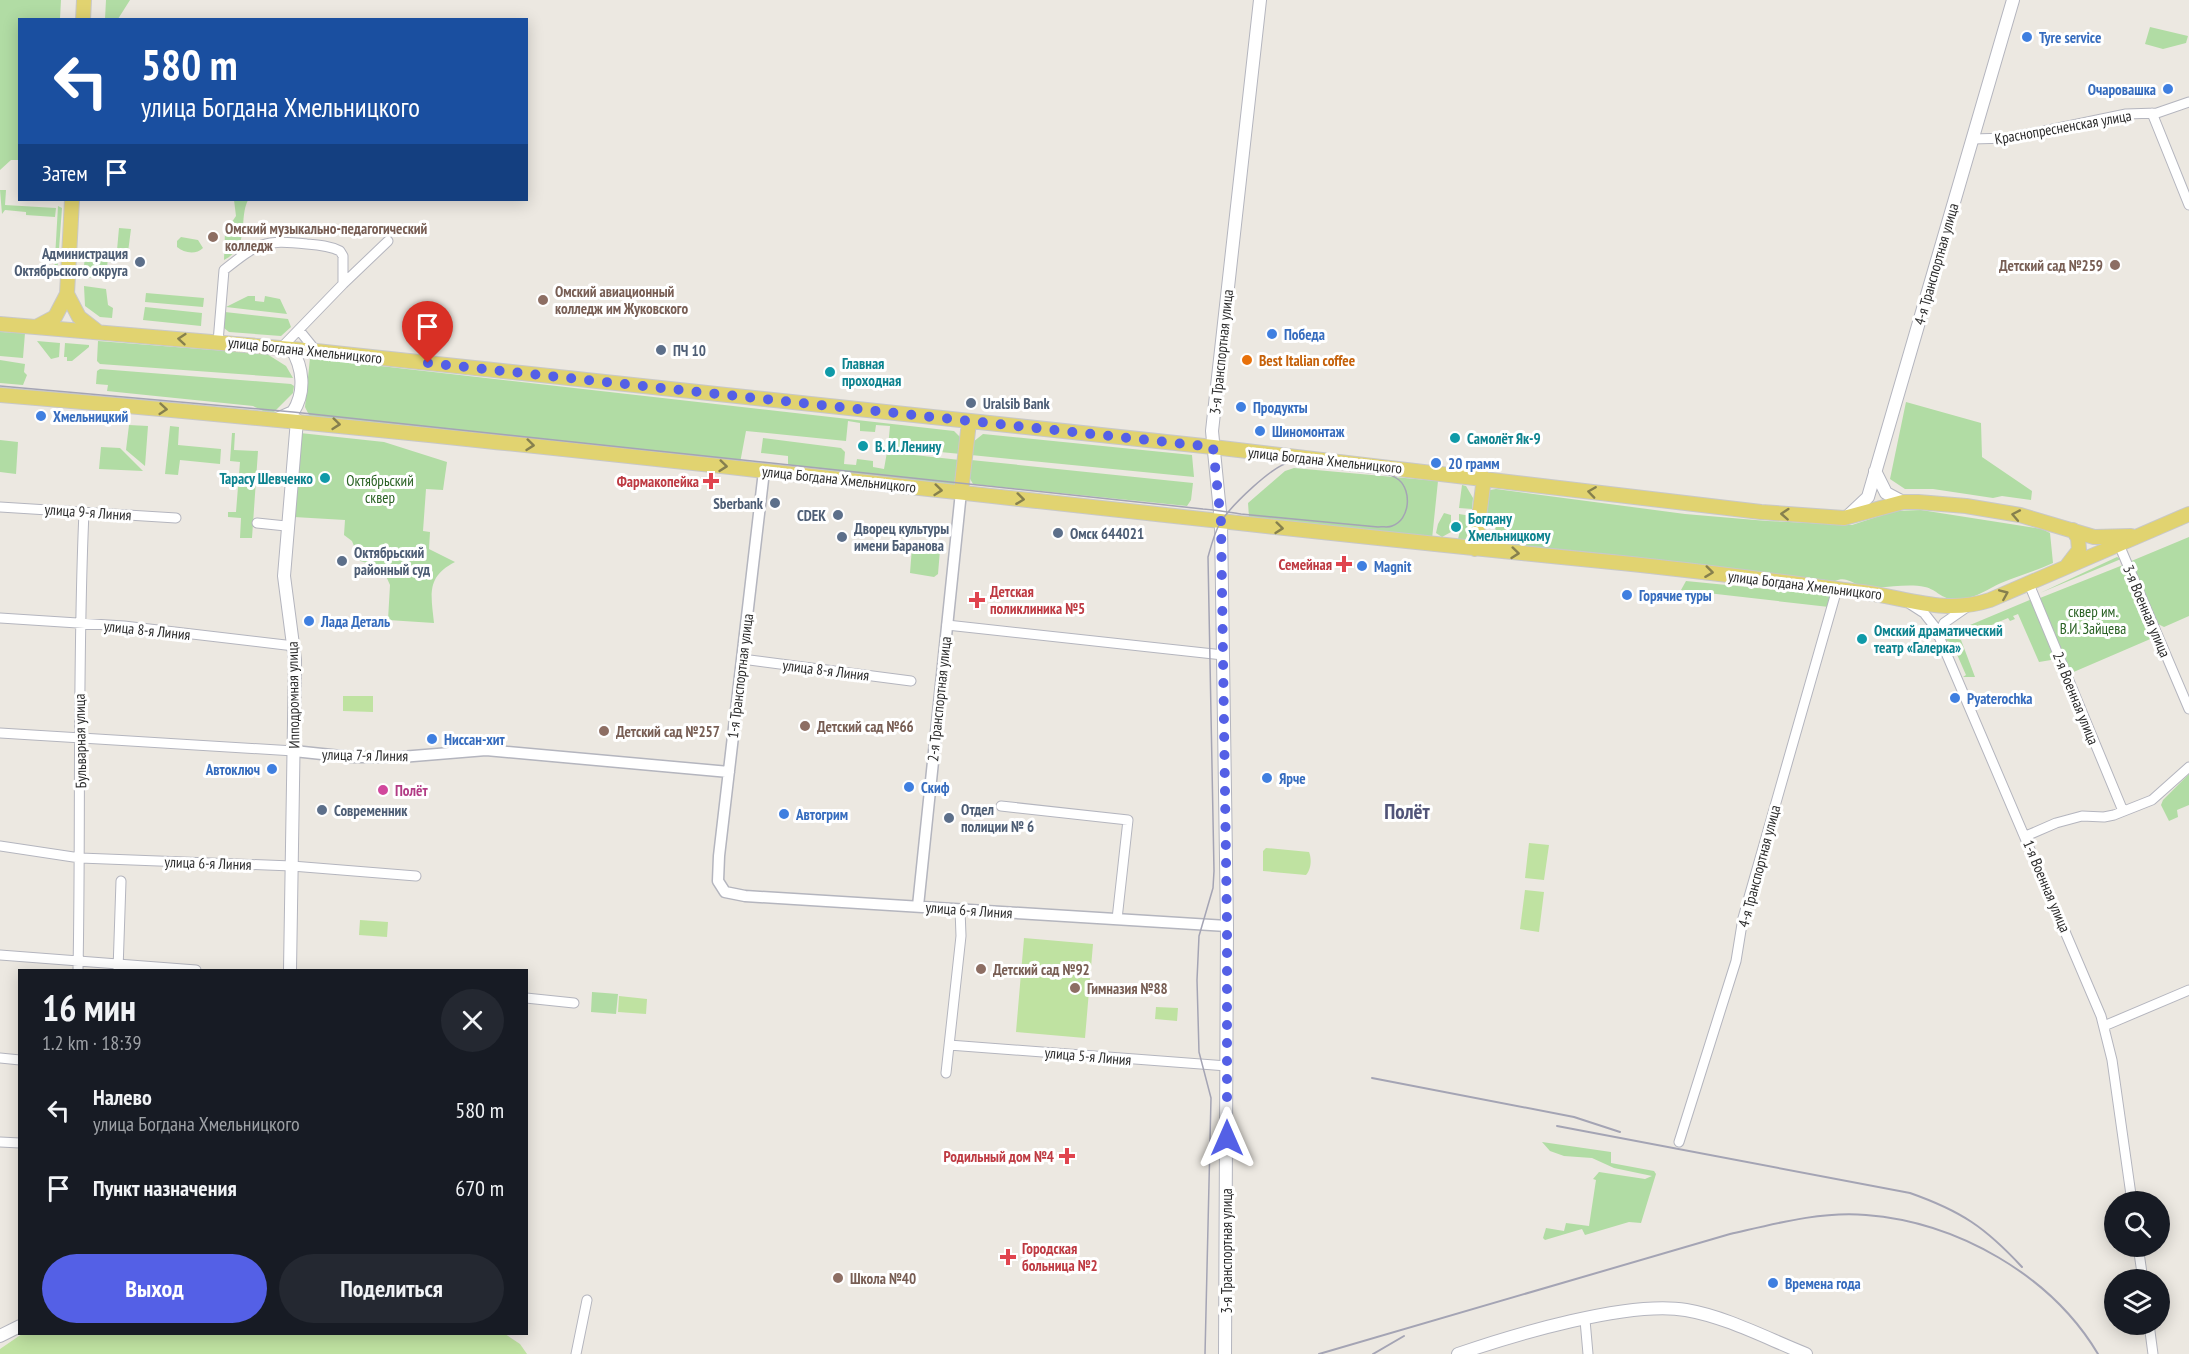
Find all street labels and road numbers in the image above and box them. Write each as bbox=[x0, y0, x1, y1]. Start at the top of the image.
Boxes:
street label: Краснопресненская улица bbox=[1993, 106, 2133, 148]
street label: 4-я Транспортная улица bbox=[1910, 201, 1962, 327]
street label: 3-я Транспортная улица bbox=[1205, 288, 1237, 416]
street label: улица Богдана Хмельницкого bbox=[227, 332, 383, 368]
street label: улица Богдана Хмельницкого bbox=[1247, 442, 1403, 478]
street label: улица Богдана Хмельницкого bbox=[761, 461, 917, 497]
street label: улица 9-я Линия bbox=[44, 499, 132, 525]
street label: 3-я Военная улица bbox=[2119, 562, 2175, 660]
street label: улица Богдана Хмельницкого bbox=[1727, 566, 1883, 604]
street label: 1-я Транспортная улица bbox=[723, 612, 757, 740]
street label: улица 8-я Линия bbox=[103, 616, 191, 644]
street label: 2-я Транспортная улица bbox=[923, 635, 955, 763]
street label: Ипподромная улица bbox=[283, 641, 303, 749]
street label: 2-я Военная улица bbox=[2049, 649, 2103, 747]
street label: улица 8-я Линия bbox=[782, 655, 871, 685]
street label: Бульварная улица bbox=[70, 694, 90, 788]
street label: улица 7-я Линия bbox=[322, 745, 409, 765]
street label: 4-я Транспортная улица bbox=[1734, 803, 1784, 929]
street label: 1-я Военная улица bbox=[2019, 837, 2075, 935]
street label: улица 6-я Линия bbox=[164, 852, 252, 874]
street label: улица 6-я Линия bbox=[925, 897, 1013, 923]
street label: улица 5-я Линия bbox=[1044, 1043, 1132, 1069]
street label: 3-я Транспортная улица bbox=[1217, 1188, 1236, 1314]

